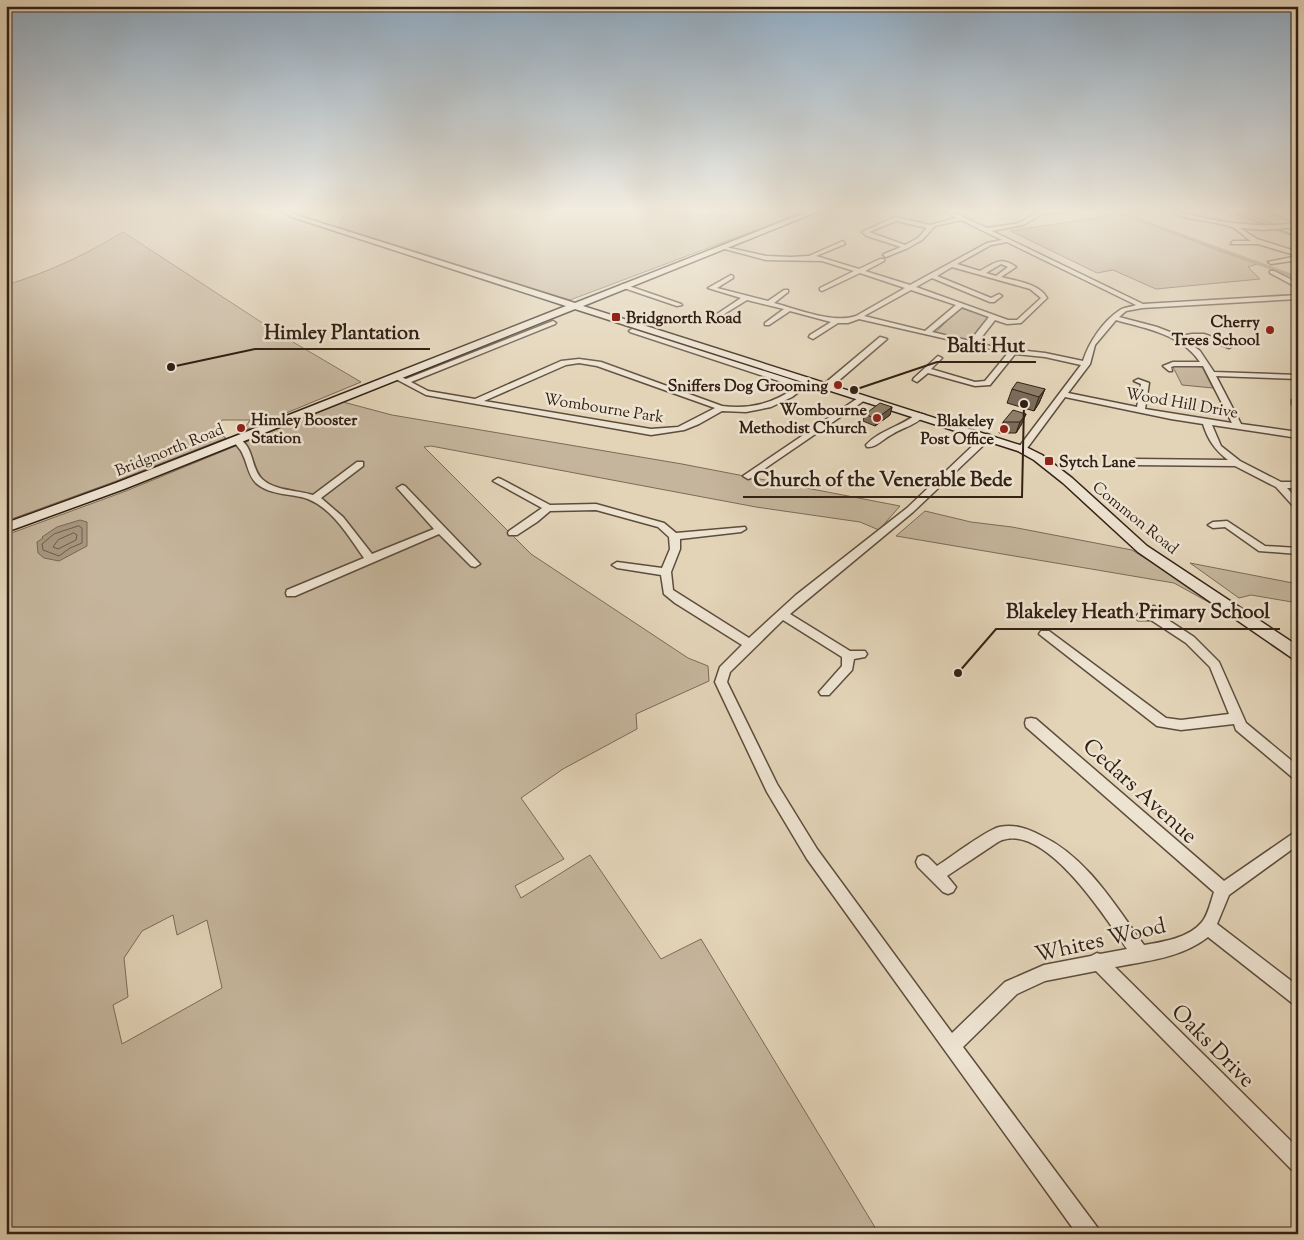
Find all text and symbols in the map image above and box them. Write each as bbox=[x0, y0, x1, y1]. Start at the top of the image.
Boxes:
place label: Bridgnorth Road bbox=[626, 308, 742, 331]
marker: Bridgnorth Road bbox=[610, 311, 622, 323]
place label: Cherry Trees School bbox=[1172, 312, 1261, 353]
callout: Himley Plantation bbox=[255, 314, 430, 349]
text: Himley Plantation bbox=[264, 320, 420, 349]
marker: Cherry Trees School bbox=[1264, 324, 1276, 336]
callout: Balti Hut bbox=[937, 327, 1036, 362]
text: Balti Hut bbox=[947, 333, 1025, 362]
place label: Sniffers Dog Grooming bbox=[668, 376, 828, 399]
marker: Sniffers Dog Grooming bbox=[832, 379, 844, 391]
street label: Wood Hill Drive bbox=[1123, 383, 1240, 426]
street label: Wombourne Park bbox=[542, 389, 666, 430]
place label: Wombourne Methodist Church bbox=[739, 400, 868, 441]
place label: Himley Booster Station bbox=[251, 410, 358, 451]
place label: Blakeley Post Office bbox=[921, 411, 995, 452]
marker: Wombourne Methodist Church bbox=[871, 412, 883, 424]
street label: Bridgnorth Road bbox=[112, 419, 228, 484]
marker: Himley Booster Station bbox=[235, 422, 247, 434]
marker: Blakeley Post Office bbox=[998, 423, 1010, 435]
place label: Sytch Lane bbox=[1059, 452, 1136, 475]
marker: Sytch Lane bbox=[1043, 455, 1055, 467]
callout: Church of the Venerable Bede bbox=[743, 462, 1022, 497]
text: Church of the Venerable Bede bbox=[754, 467, 1012, 496]
street label: Common Road bbox=[1086, 477, 1183, 561]
callout: Blakeley Heath Primary School bbox=[996, 594, 1280, 629]
text: Blakeley Heath Primary School bbox=[1006, 599, 1270, 628]
street label: Cedars Avenue bbox=[1075, 732, 1203, 853]
street label: Whites Wood bbox=[1032, 911, 1169, 973]
street label: Oaks Drive bbox=[1163, 998, 1261, 1096]

